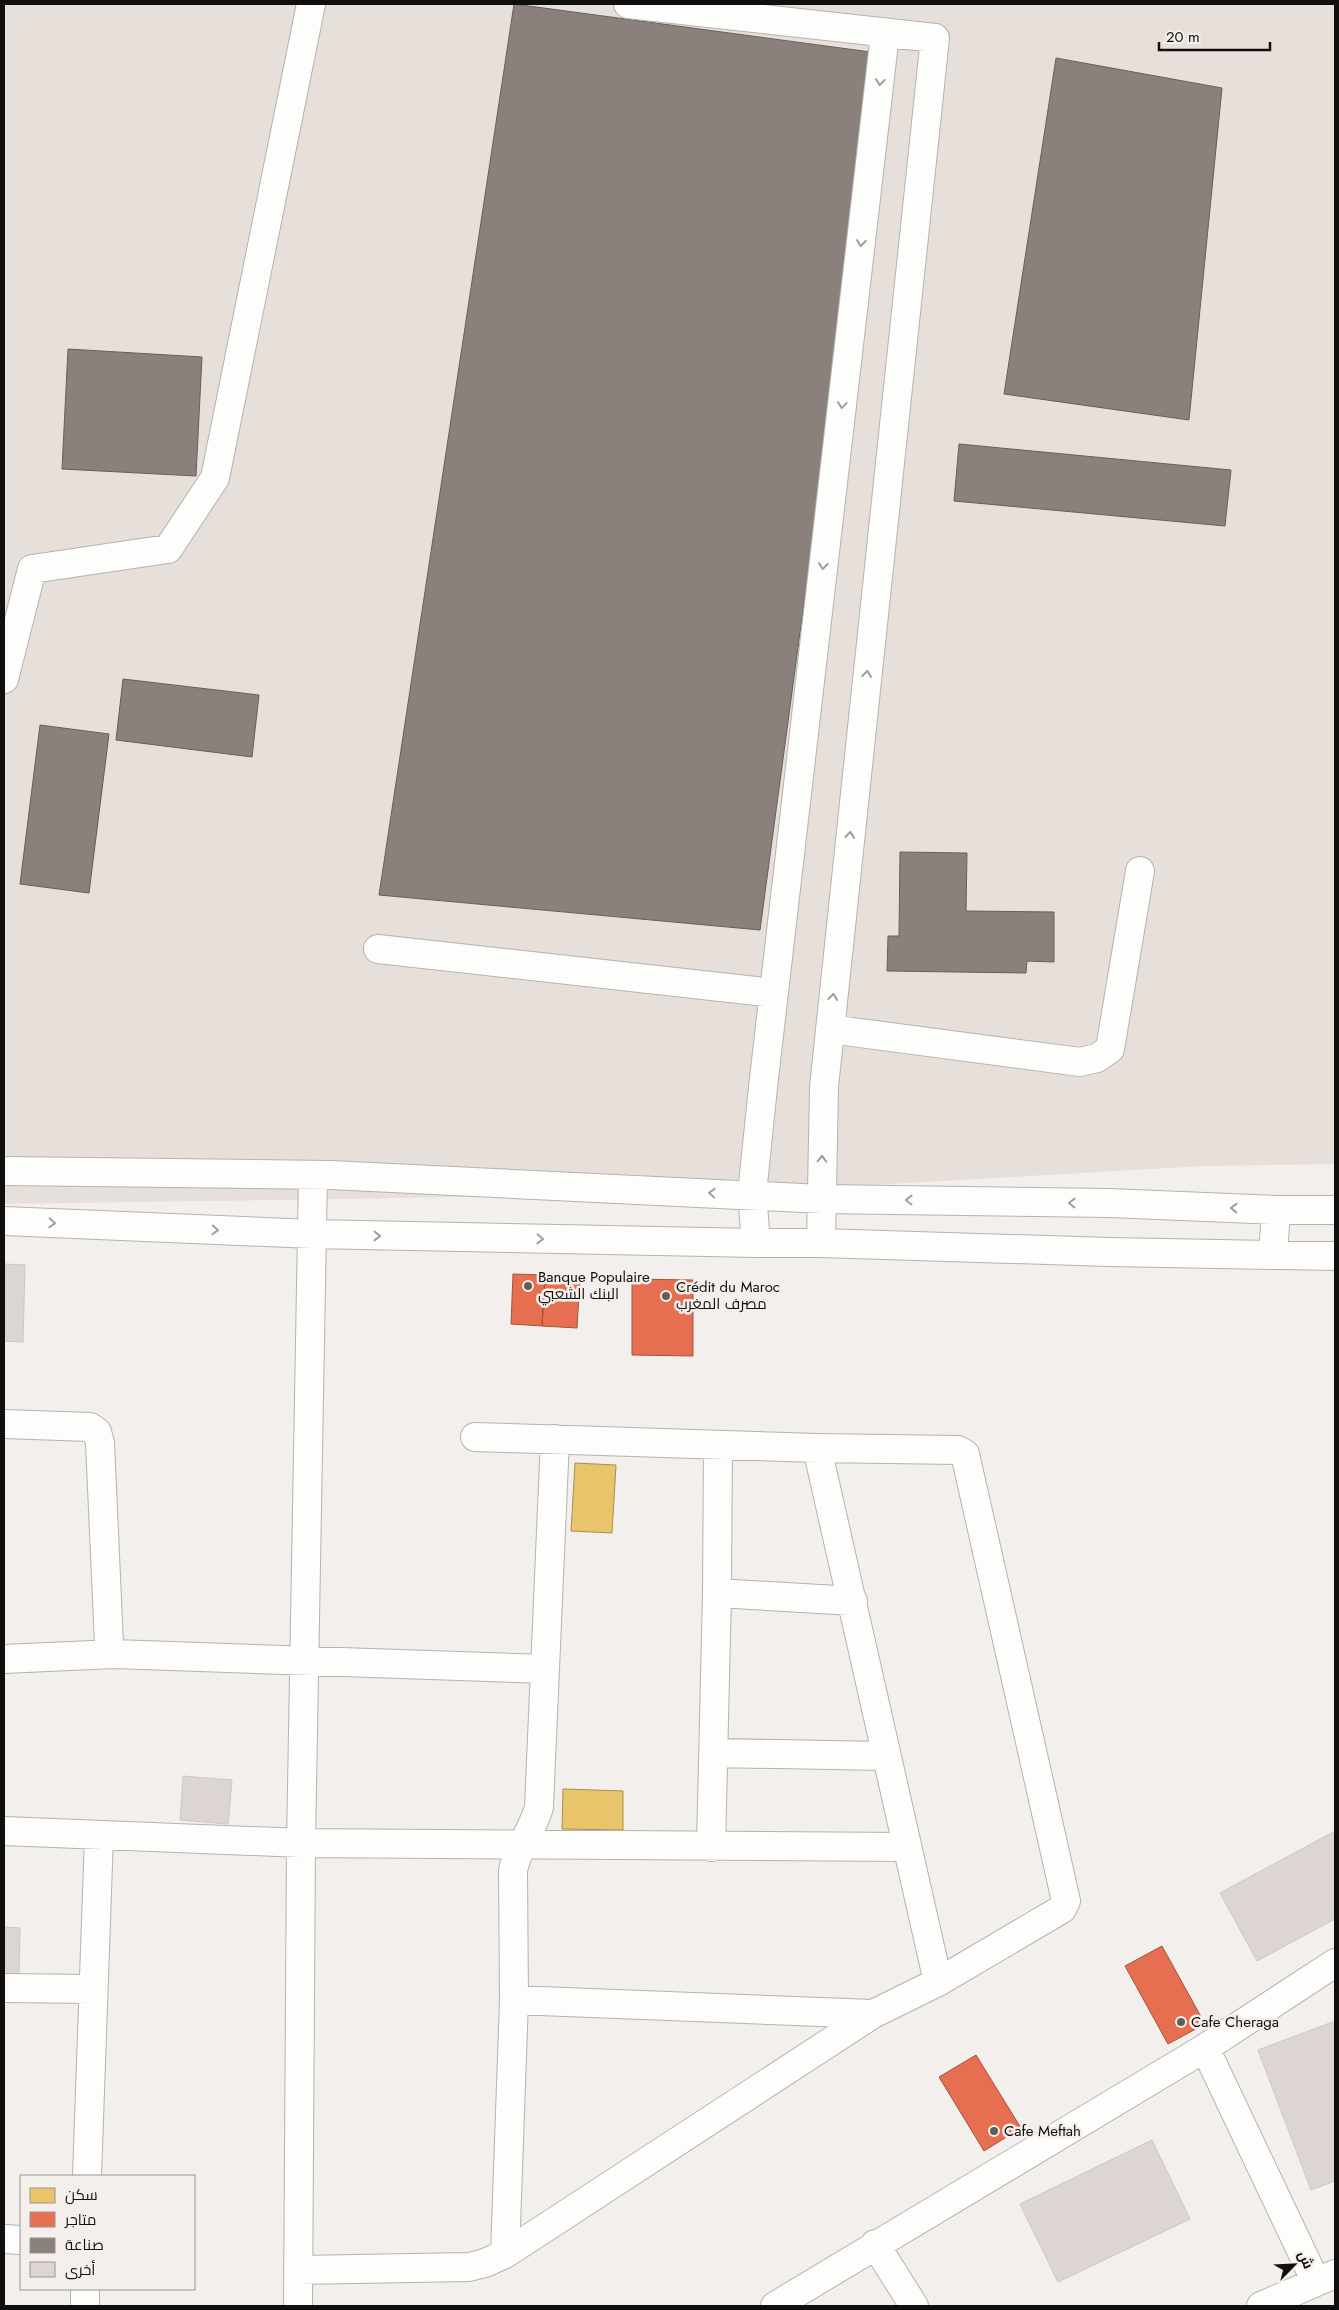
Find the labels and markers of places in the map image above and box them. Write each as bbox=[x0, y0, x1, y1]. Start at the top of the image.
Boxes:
place label: Banque Populaire البنك الشعبي bbox=[538, 1266, 650, 1306]
place label: Crédit du Maroc مصرف المغرب bbox=[676, 1276, 780, 1315]
marker: Banque Populaire البنك الشعبي bbox=[522, 1280, 534, 1292]
marker: Crédit du Maroc مصرف المغرب bbox=[660, 1290, 672, 1302]
place label: Cafe Cheraga bbox=[1191, 2011, 1279, 2033]
marker: Cafe Cheraga bbox=[1175, 2016, 1187, 2028]
place label: Cafe Meftah bbox=[1004, 2120, 1081, 2142]
marker: Cafe Meftah bbox=[988, 2125, 1000, 2137]

